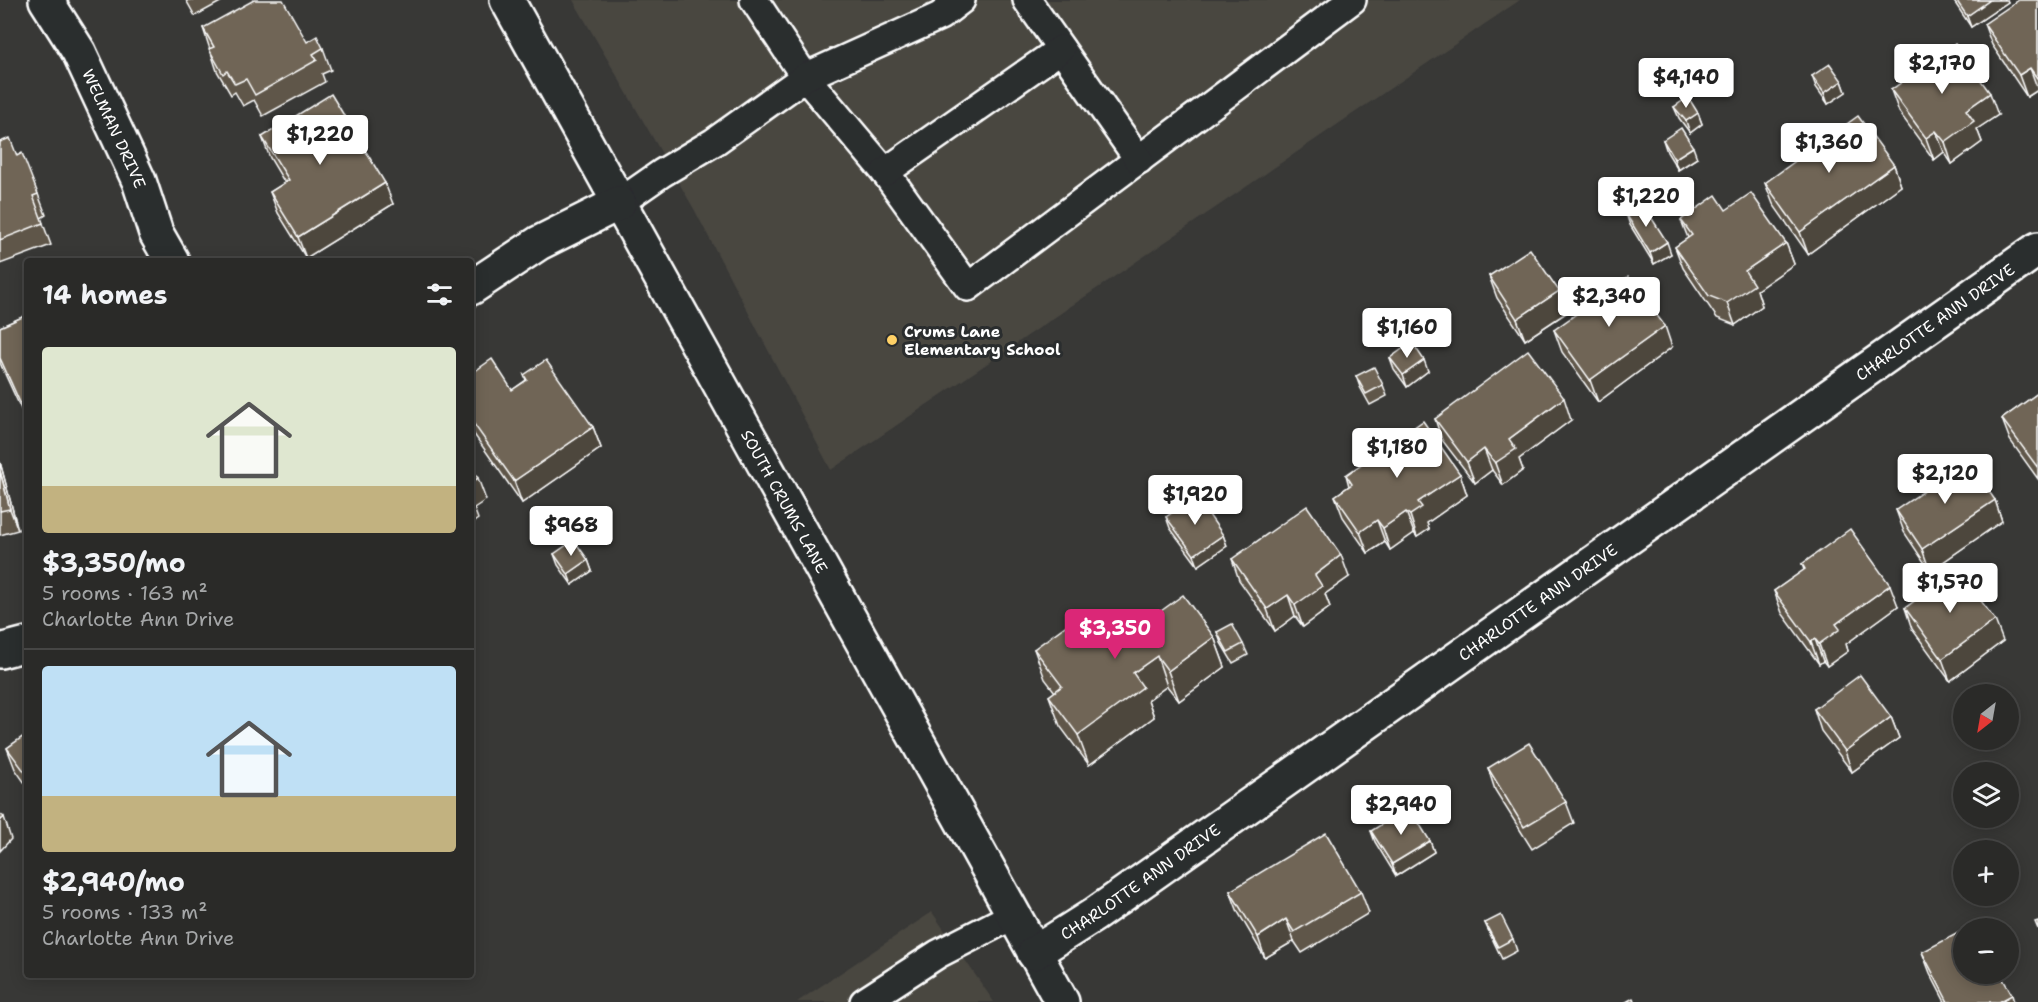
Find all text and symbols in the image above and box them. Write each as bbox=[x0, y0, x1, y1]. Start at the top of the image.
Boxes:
pin: $2,170 bbox=[1893, 44, 1991, 95]
text: $2,170 bbox=[1908, 50, 1976, 76]
pin: $4,140 bbox=[1637, 58, 1735, 109]
text: $4,140 bbox=[1653, 64, 1719, 90]
street label: WELMAN DRIVE bbox=[77, 66, 151, 191]
pin: $1,220 bbox=[271, 115, 369, 166]
text: $1,220 bbox=[286, 121, 354, 147]
pin: $1,360 bbox=[1780, 123, 1878, 174]
text: $1,360 bbox=[1795, 129, 1863, 155]
pin: $1,220 bbox=[1597, 177, 1695, 228]
text: $1,220 bbox=[1612, 183, 1680, 209]
street label: CHARLOTTE ANN DRIVE bbox=[1851, 259, 2019, 386]
text: 14 homes bbox=[42, 277, 168, 312]
pin: $2,340 bbox=[1560, 277, 1658, 328]
icon: filters bbox=[423, 278, 456, 311]
text: $2,340 bbox=[1572, 283, 1646, 309]
pin: $1,160 bbox=[1358, 308, 1456, 359]
text: $1,160 bbox=[1376, 314, 1438, 340]
place label: Crums Lane Elementary School bbox=[904, 321, 1061, 360]
marker: Crums Lane Elementary School bbox=[885, 333, 899, 347]
icon: home bbox=[195, 386, 303, 494]
street label: SOUTH CRUMS LANE bbox=[736, 426, 832, 577]
pin: $1,180 bbox=[1348, 428, 1446, 479]
text: $1,180 bbox=[1366, 434, 1428, 460]
pin: $2,120 bbox=[1896, 454, 1994, 505]
text: $2,120 bbox=[1912, 460, 1978, 486]
pin: $1,920 bbox=[1146, 475, 1244, 526]
text: $1,920 bbox=[1162, 481, 1228, 507]
pin: $968 bbox=[535, 506, 607, 557]
text: $968 bbox=[544, 512, 598, 538]
street label: CHARLOTTE ANN DRIVE bbox=[1454, 539, 1622, 666]
text: $3,350/mo bbox=[42, 545, 186, 580]
pin: $1,570 bbox=[1901, 563, 1999, 614]
text: $1,570 bbox=[1917, 569, 1983, 595]
text: 5 rooms · 163 m² bbox=[42, 580, 208, 606]
text: Charlotte Ann Drive bbox=[42, 606, 234, 632]
pin: $3,350 bbox=[1066, 609, 1164, 660]
text: $3,350 bbox=[1079, 615, 1151, 641]
north arrow bbox=[1953, 684, 2019, 750]
map controls bbox=[1953, 684, 2019, 984]
icon: home bbox=[195, 705, 303, 813]
button: layers bbox=[1953, 762, 2019, 828]
pin: $2,940 bbox=[1352, 785, 1450, 836]
text: $2,940 bbox=[1365, 791, 1437, 817]
street label: CHARLOTTE ANN DRIVE bbox=[1057, 819, 1224, 945]
button: + bbox=[1953, 840, 2019, 906]
text: $2,940/mo bbox=[42, 864, 185, 899]
text: 5 rooms · 133 m² bbox=[42, 899, 207, 925]
button: − bbox=[1953, 918, 2019, 984]
text: Charlotte Ann Drive bbox=[42, 925, 234, 951]

